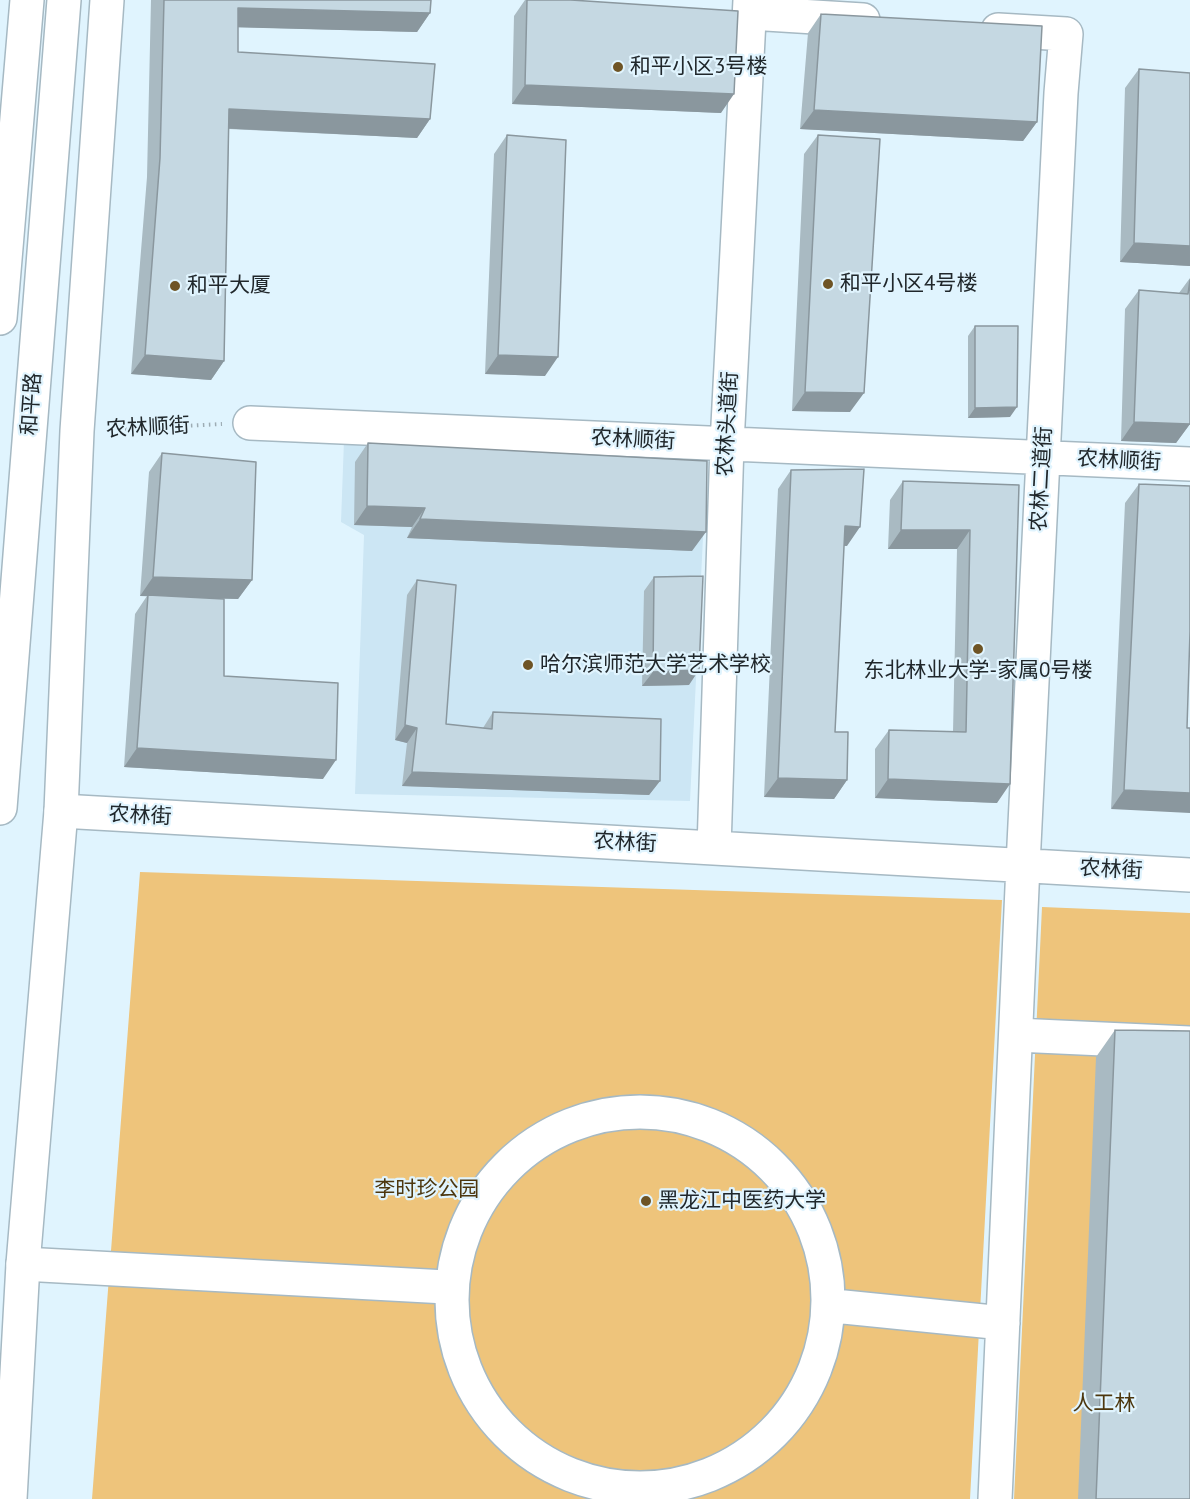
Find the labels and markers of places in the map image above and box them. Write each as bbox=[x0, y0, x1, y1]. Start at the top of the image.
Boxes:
place label: 和平小区3号楼 bbox=[630, 54, 767, 80]
marker: 和平小区3号楼 bbox=[611, 60, 625, 74]
place label: 和平小区4号楼 bbox=[840, 271, 977, 297]
place label: 和平大厦 bbox=[187, 273, 271, 299]
marker: 和平小区4号楼 bbox=[821, 277, 835, 291]
marker: 和平大厦 bbox=[168, 279, 182, 293]
marker: 东北林业大学-家属0号楼 bbox=[971, 642, 985, 656]
place label: 哈尔滨师范大学艺术学校 bbox=[540, 652, 771, 678]
marker: 哈尔滨师范大学艺术学校 bbox=[521, 658, 535, 672]
place label: 东北林业大学-家属0号楼 bbox=[863, 658, 1093, 684]
place label: 黑龙江中医药大学 bbox=[658, 1188, 826, 1214]
marker: 黑龙江中医药大学 bbox=[639, 1194, 653, 1208]

